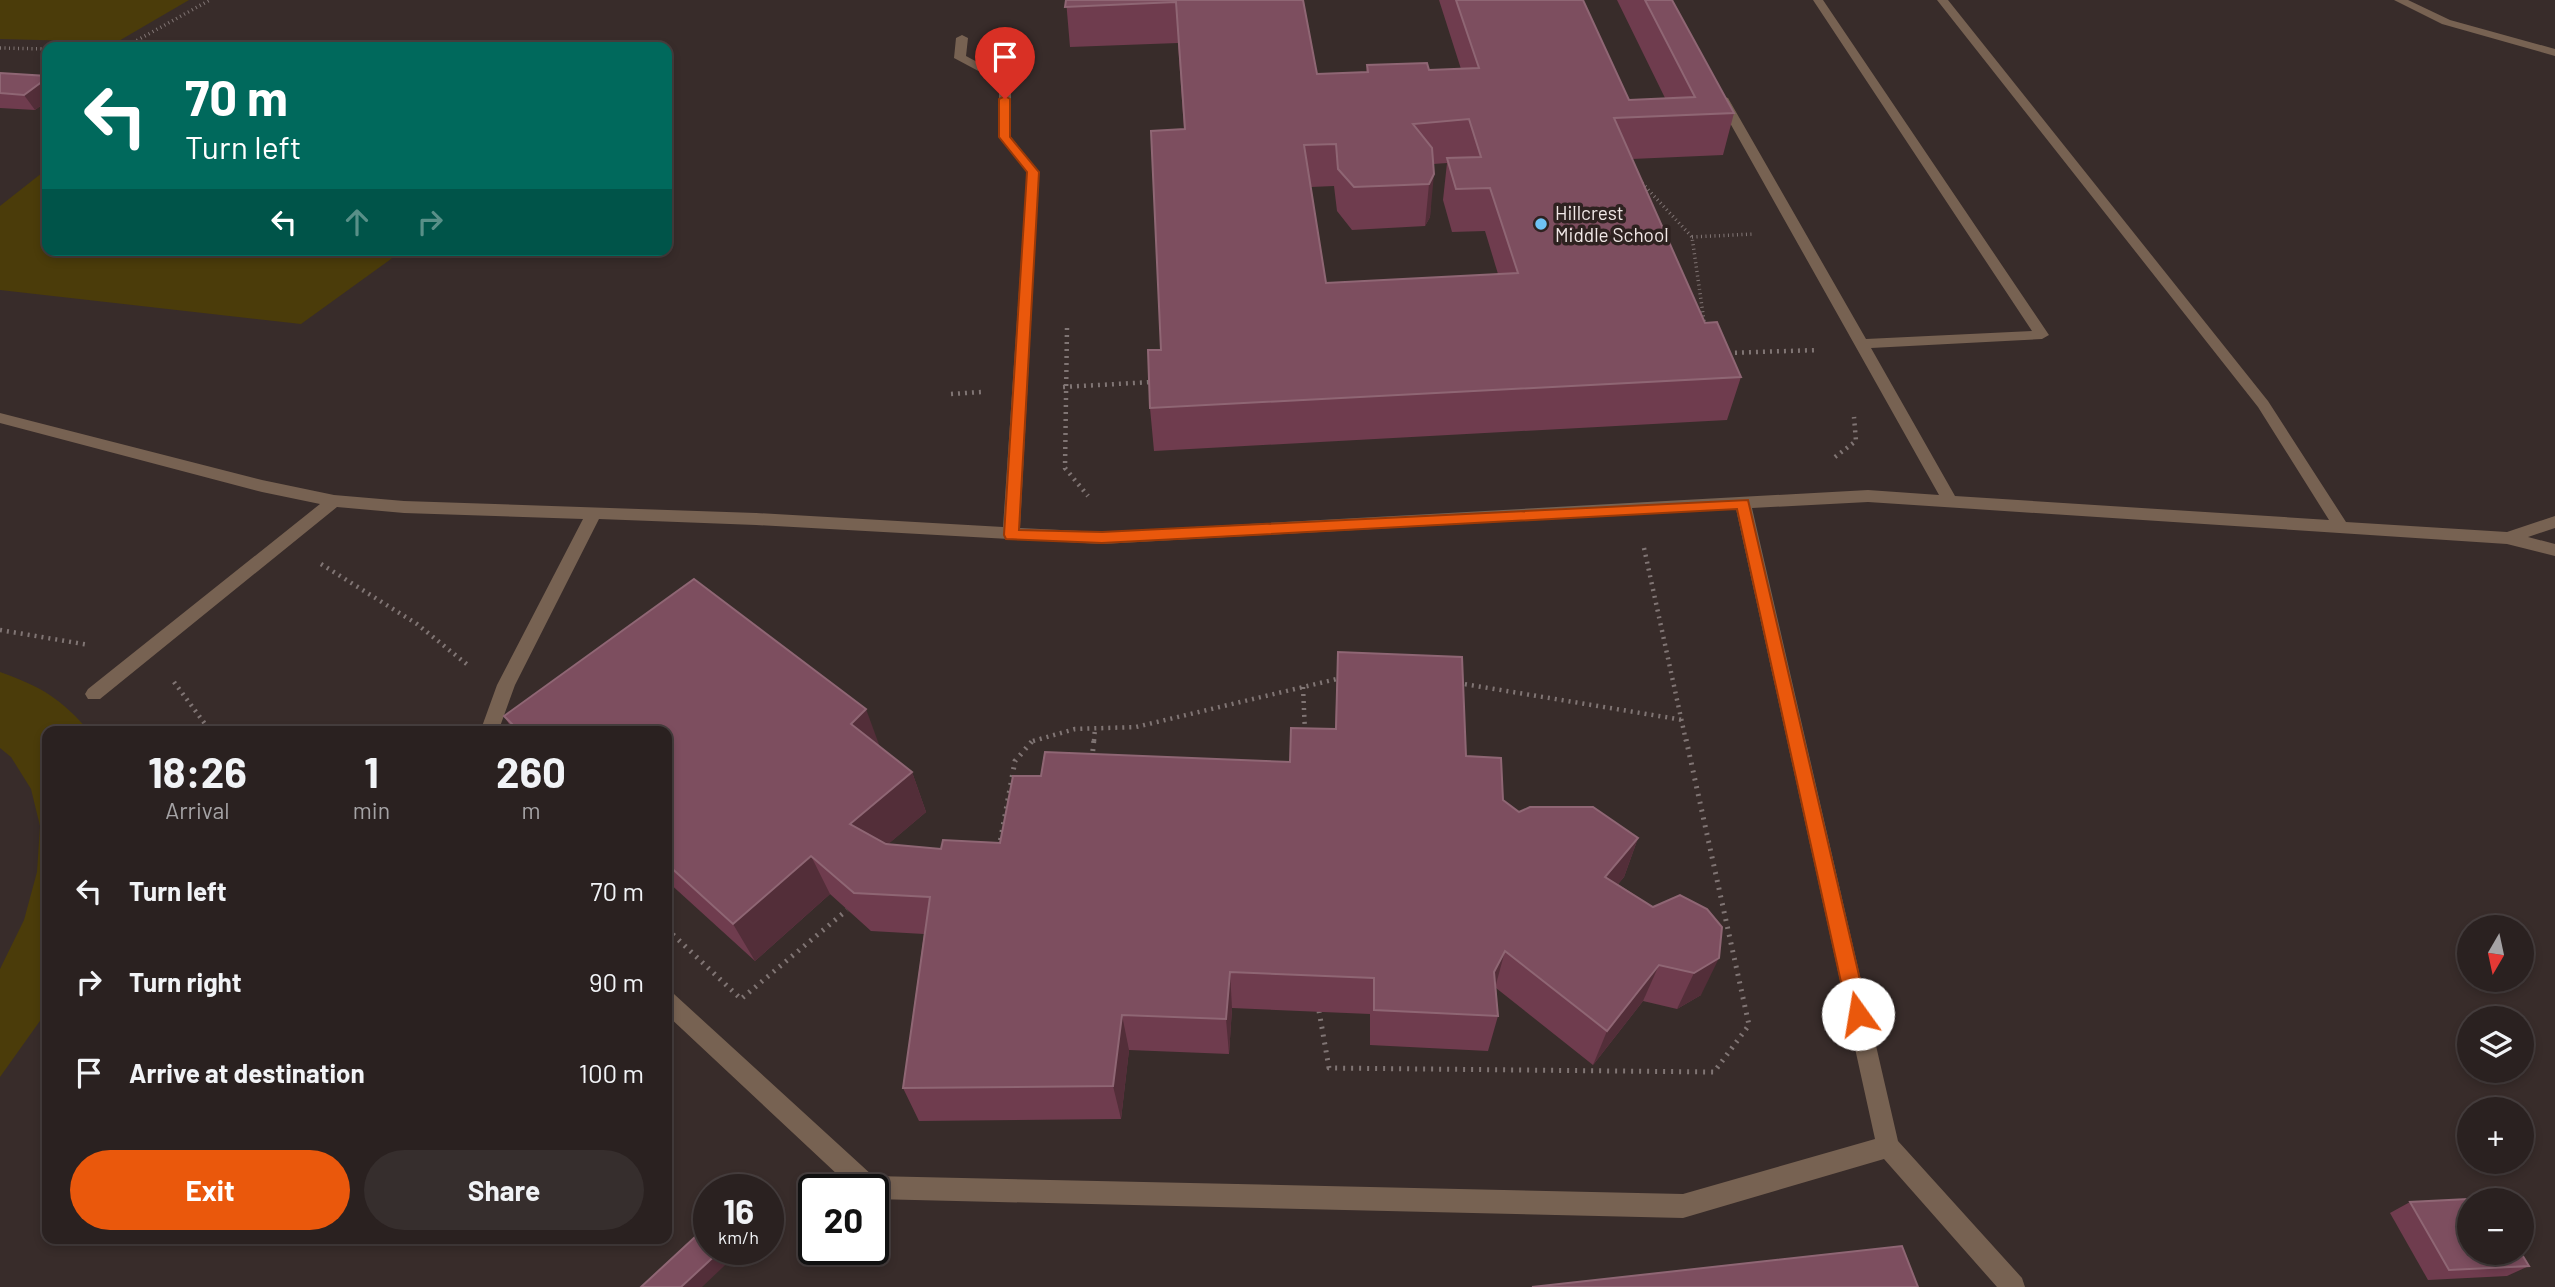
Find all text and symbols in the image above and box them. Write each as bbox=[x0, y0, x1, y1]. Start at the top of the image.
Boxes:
pin bbox=[975, 27, 1035, 99]
icon: arrive bbox=[986, 38, 1024, 76]
text: 70 m bbox=[185, 67, 288, 126]
icon: left bbox=[70, 70, 161, 161]
text: Turn left bbox=[185, 127, 302, 165]
place label: Hillcrest Middle School bbox=[1555, 201, 1669, 246]
icon: left bbox=[265, 203, 303, 241]
icon: ahead bbox=[338, 203, 376, 241]
icon: right bbox=[411, 203, 449, 241]
marker: Hillcrest Middle School bbox=[1533, 216, 1549, 232]
text: 18:26 bbox=[148, 746, 247, 796]
text: 1 bbox=[364, 746, 379, 796]
text: 260 bbox=[496, 746, 566, 796]
text: Arrival bbox=[165, 796, 230, 824]
text: min bbox=[353, 796, 390, 824]
text: m bbox=[522, 796, 541, 824]
icon: left bbox=[70, 872, 108, 910]
text: Turn left bbox=[129, 875, 227, 906]
text: 70 m bbox=[590, 875, 644, 906]
north arrow bbox=[2457, 915, 2534, 992]
map controls bbox=[2457, 915, 2534, 1265]
icon: right bbox=[70, 963, 108, 1001]
text: Turn right bbox=[129, 966, 242, 997]
text: 90 m bbox=[589, 966, 644, 997]
position arrow bbox=[1821, 977, 1895, 1051]
button: layers bbox=[2457, 1006, 2534, 1083]
icon: arrive bbox=[70, 1054, 108, 1092]
text: Arrive at destination bbox=[129, 1057, 365, 1088]
text: 100 m bbox=[579, 1057, 644, 1088]
button: + bbox=[2457, 1097, 2534, 1174]
button: Exit bbox=[70, 1150, 350, 1230]
button: Share bbox=[364, 1150, 644, 1230]
speed limit sign: 20 bbox=[798, 1174, 889, 1265]
button: − bbox=[2457, 1188, 2534, 1265]
text: 16 bbox=[723, 1189, 754, 1231]
text: km/h bbox=[718, 1226, 759, 1248]

